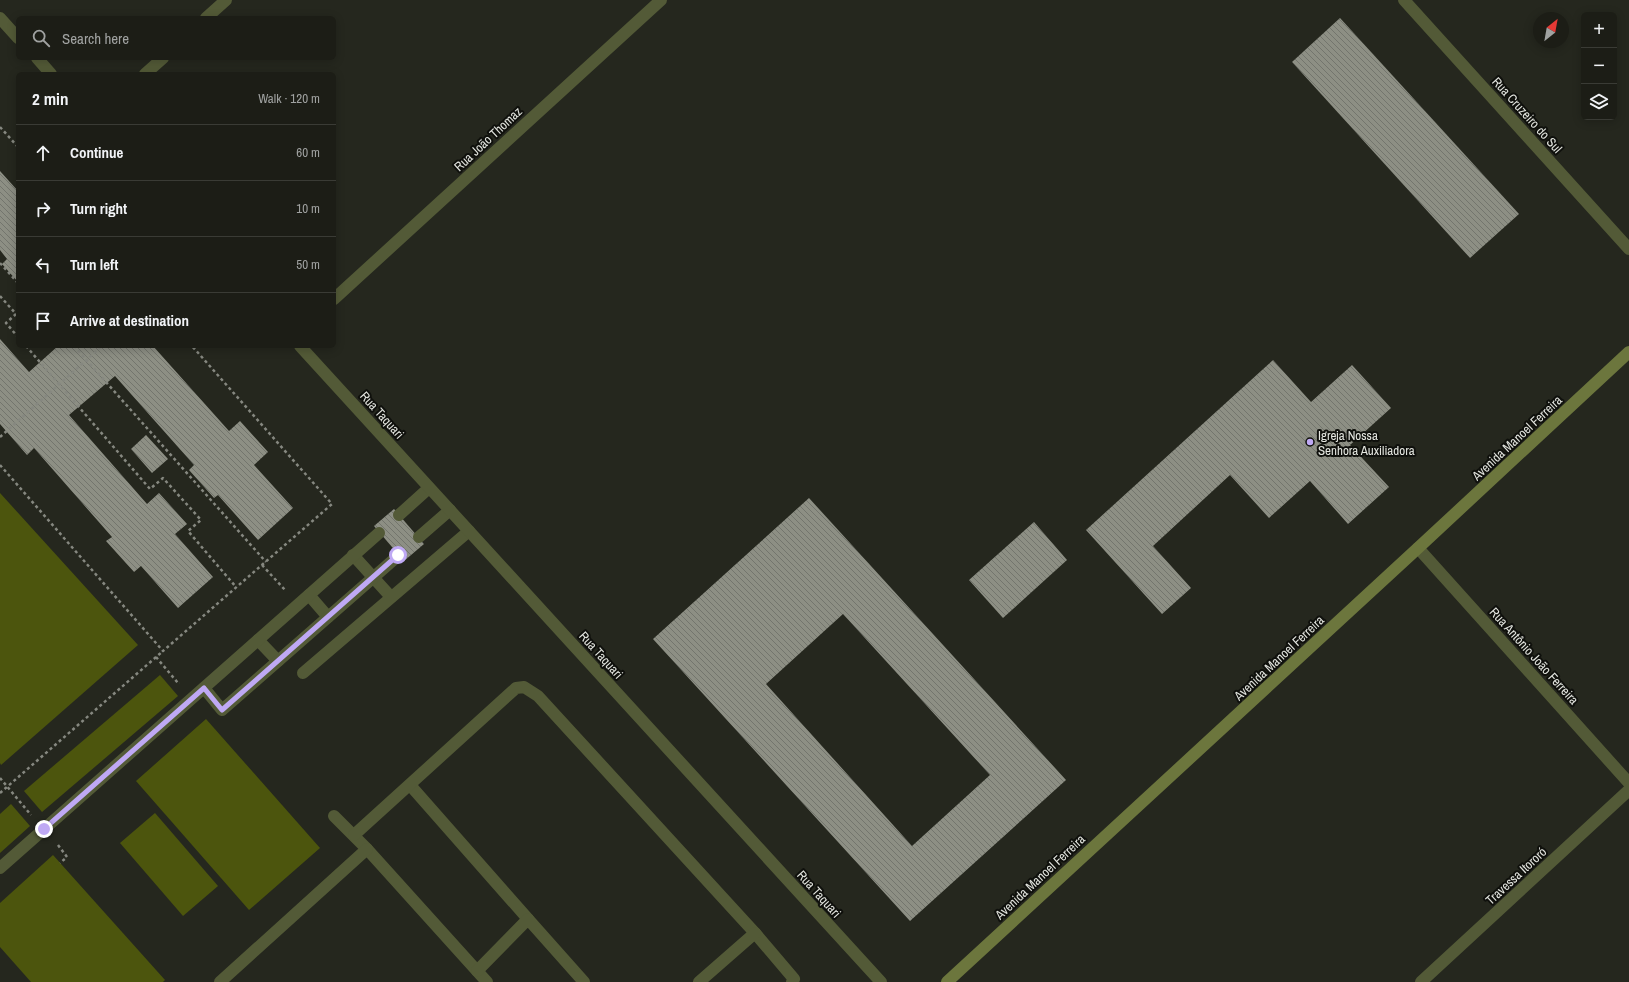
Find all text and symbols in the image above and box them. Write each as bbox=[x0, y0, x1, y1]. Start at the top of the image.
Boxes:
north arrow bbox=[1533, 12, 1569, 48]
map controls bbox=[1581, 12, 1617, 120]
button: + bbox=[1581, 12, 1617, 48]
search box bbox=[16, 16, 336, 60]
icon: search bbox=[30, 27, 52, 49]
text: Search here bbox=[62, 28, 129, 49]
button: − bbox=[1581, 48, 1617, 84]
street label: Rua Cruzeiro do Sul bbox=[1488, 73, 1566, 157]
button: layers bbox=[1581, 84, 1617, 120]
text: 2 min bbox=[32, 87, 68, 110]
text: Walk · 120 m bbox=[258, 90, 320, 107]
street label: Rua João Thomaz bbox=[450, 103, 526, 175]
icon: ahead bbox=[32, 142, 54, 164]
text: Continue bbox=[70, 142, 123, 163]
text: 60 m bbox=[296, 144, 320, 161]
icon: right bbox=[32, 198, 54, 220]
text: Turn right bbox=[70, 198, 127, 219]
text: 10 m bbox=[296, 200, 320, 217]
icon: left bbox=[32, 254, 54, 276]
text: Turn left bbox=[70, 254, 118, 275]
text: 50 m bbox=[296, 256, 320, 273]
icon: arrive bbox=[32, 310, 54, 332]
text: Arrive at destination bbox=[70, 310, 189, 331]
street label: Rua Taquari bbox=[356, 388, 408, 442]
street label: Avenida Manoel Ferreira bbox=[1468, 392, 1566, 485]
place label: Igreja Nossa Senhora Auxiliadora bbox=[1318, 427, 1415, 459]
marker: Igreja Nossa Senhora Auxiliadora bbox=[1305, 437, 1315, 447]
route start bbox=[389, 546, 407, 564]
street label: Rua Antônio João Ferreira bbox=[1486, 604, 1582, 708]
street label: Avenida Manoel Ferreira bbox=[1230, 612, 1328, 705]
street label: Rua Taquari bbox=[575, 628, 627, 682]
route end bbox=[35, 820, 53, 838]
street label: Avenida Manoel Ferreira bbox=[991, 831, 1089, 924]
street label: Travessa Itororó bbox=[1482, 843, 1550, 909]
street label: Rua Taquari bbox=[793, 867, 845, 921]

